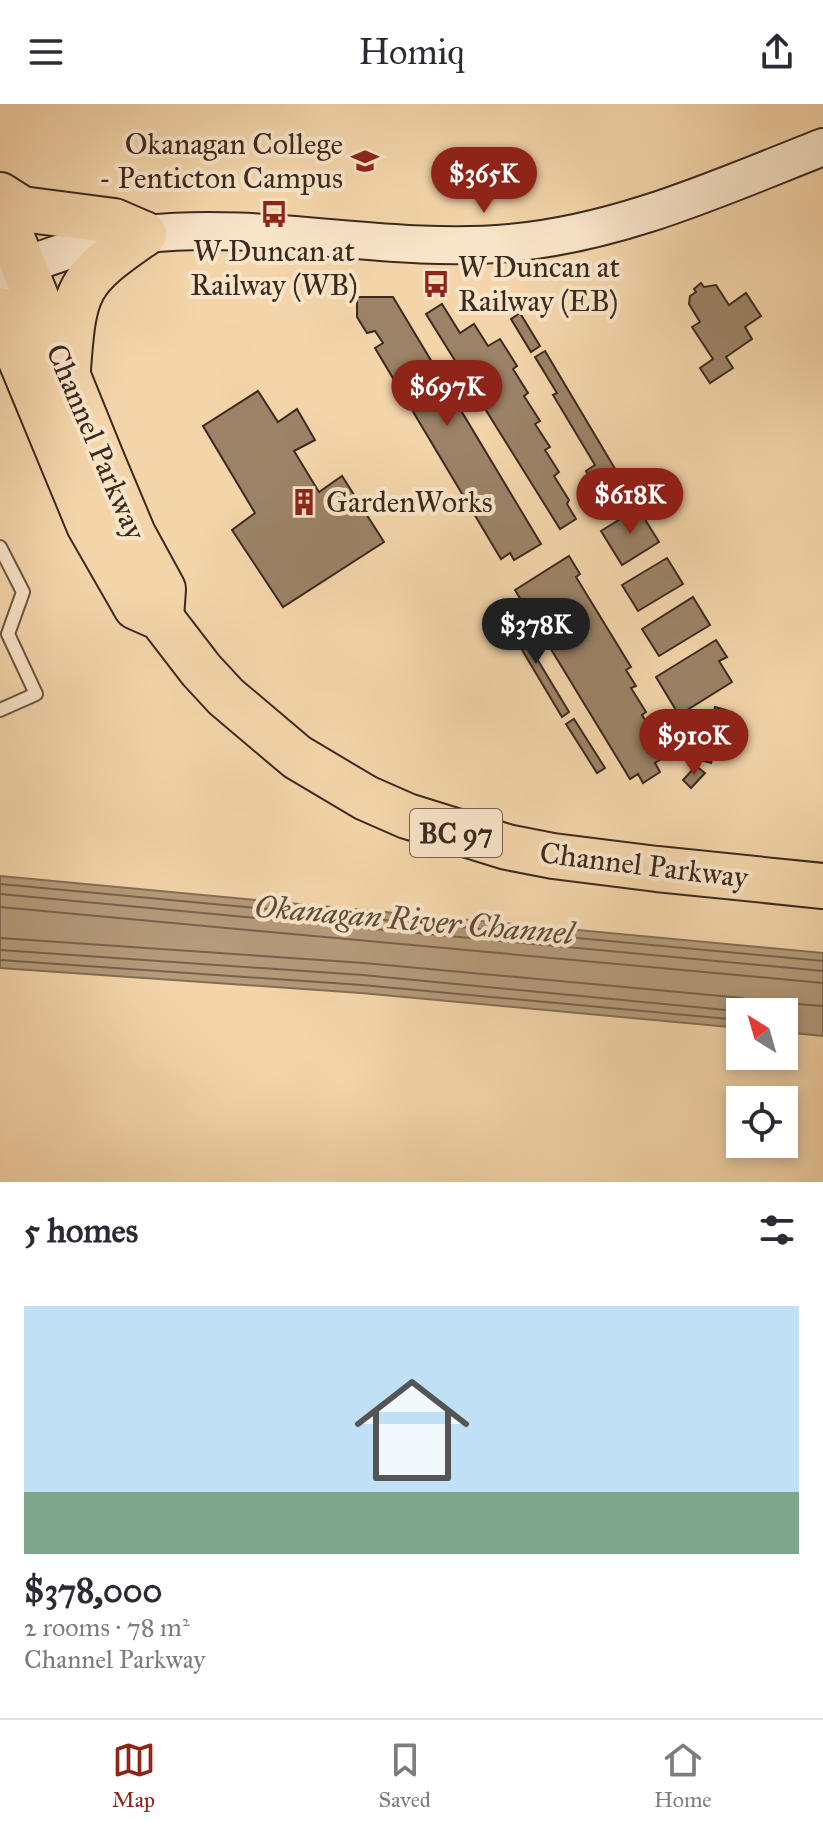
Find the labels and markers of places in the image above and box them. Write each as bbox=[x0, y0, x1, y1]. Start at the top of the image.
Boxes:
place label: Okanagan College - Penticton Campus bbox=[99, 126, 343, 196]
school or university icon: Okanagan College - Penticton Campus bbox=[350, 146, 380, 176]
pin: $365K bbox=[428, 147, 540, 215]
bus stop icon: W Duncan at Railway (WB) bbox=[259, 199, 289, 229]
place label: W Duncan at Railway (WB) bbox=[190, 233, 358, 304]
place label: W Duncan at Railway (EB) bbox=[458, 249, 621, 320]
bus stop icon: W Duncan at Railway (EB) bbox=[421, 269, 451, 299]
pin: $697K bbox=[391, 360, 503, 428]
pin: $618K bbox=[574, 468, 686, 536]
place label: GardenWorks bbox=[326, 484, 493, 520]
building icon: GardenWorks bbox=[289, 487, 319, 517]
pin: $378K bbox=[480, 598, 592, 666]
pin: $910K bbox=[638, 709, 750, 777]

